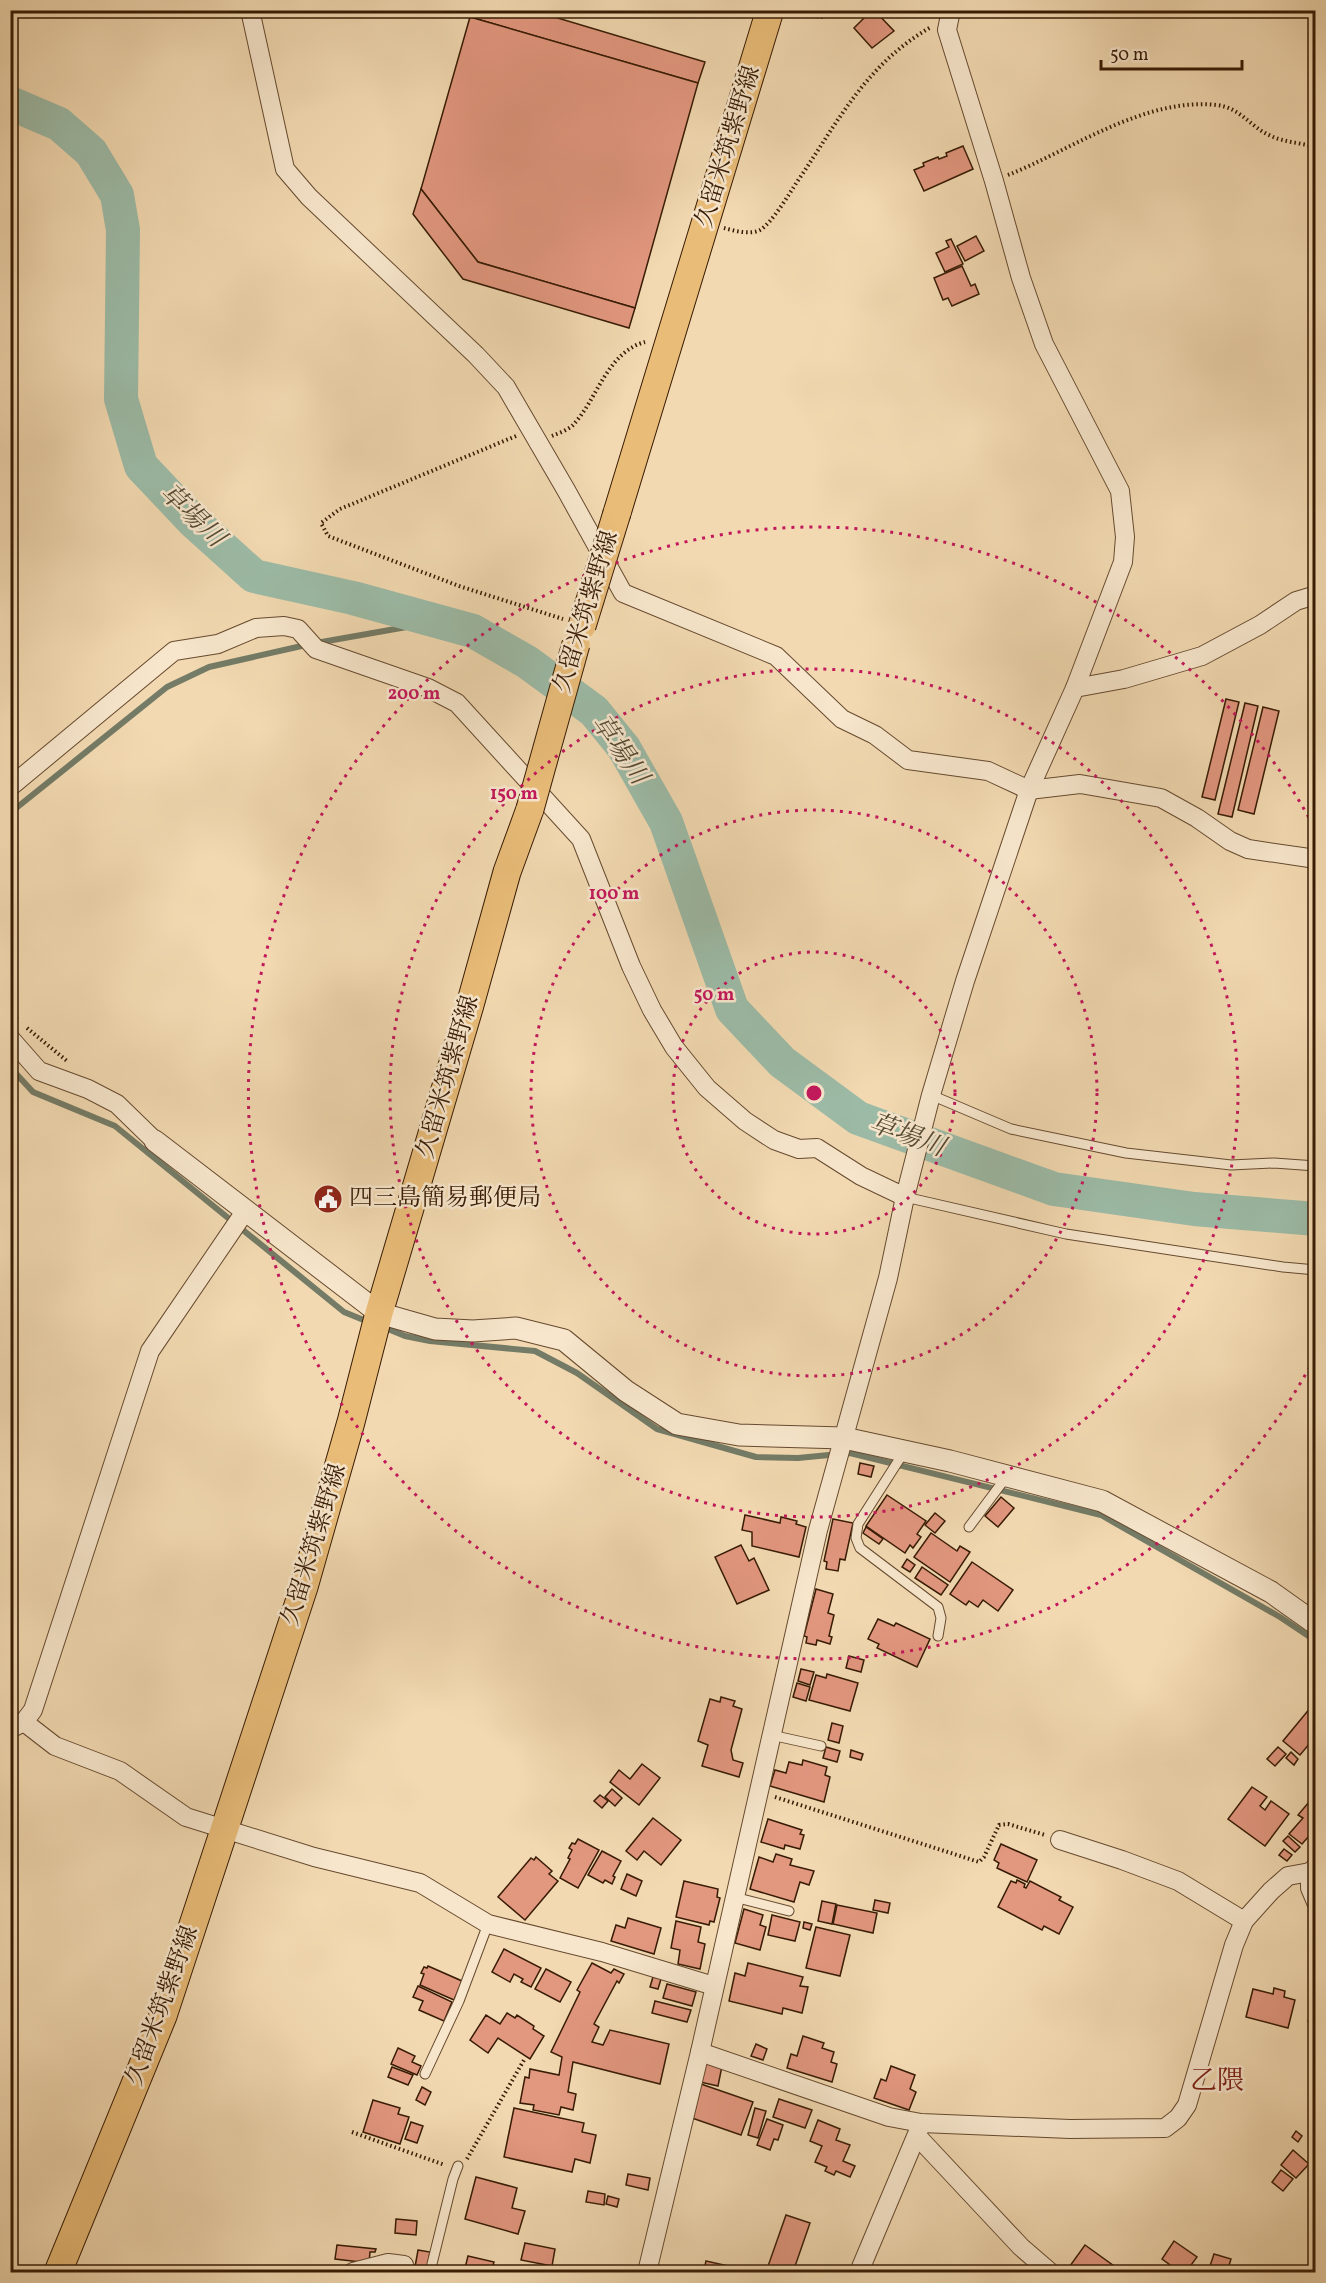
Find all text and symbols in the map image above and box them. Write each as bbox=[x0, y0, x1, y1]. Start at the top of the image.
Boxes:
scale bar bbox=[1101, 33, 1242, 71]
text: 50 m bbox=[1110, 43, 1149, 68]
street label: 久留米筑紫野線 bbox=[688, 62, 770, 232]
water label: 草場川 bbox=[151, 476, 235, 558]
street label: 久留米筑紫野線 bbox=[546, 527, 628, 697]
text: 200 m bbox=[388, 682, 440, 707]
water label: 草場川 bbox=[582, 708, 658, 795]
text: 150 m bbox=[490, 782, 538, 807]
text: 100 m bbox=[589, 882, 639, 907]
text: 50 m bbox=[694, 983, 734, 1008]
street label: 久留米筑紫野線 bbox=[410, 992, 488, 1162]
centre of rings bbox=[804, 1083, 824, 1103]
water label: 草場川 bbox=[864, 1106, 953, 1167]
place label: 四三島簡易郵便局 bbox=[349, 1182, 541, 1216]
public building icon: 四三島簡易郵便局 bbox=[312, 1183, 344, 1215]
street label: 久留米筑紫野線 bbox=[274, 1460, 356, 1630]
street label: 久留米筑紫野線 bbox=[118, 1921, 208, 2091]
district label: 乙隈 bbox=[1190, 2063, 1244, 2101]

